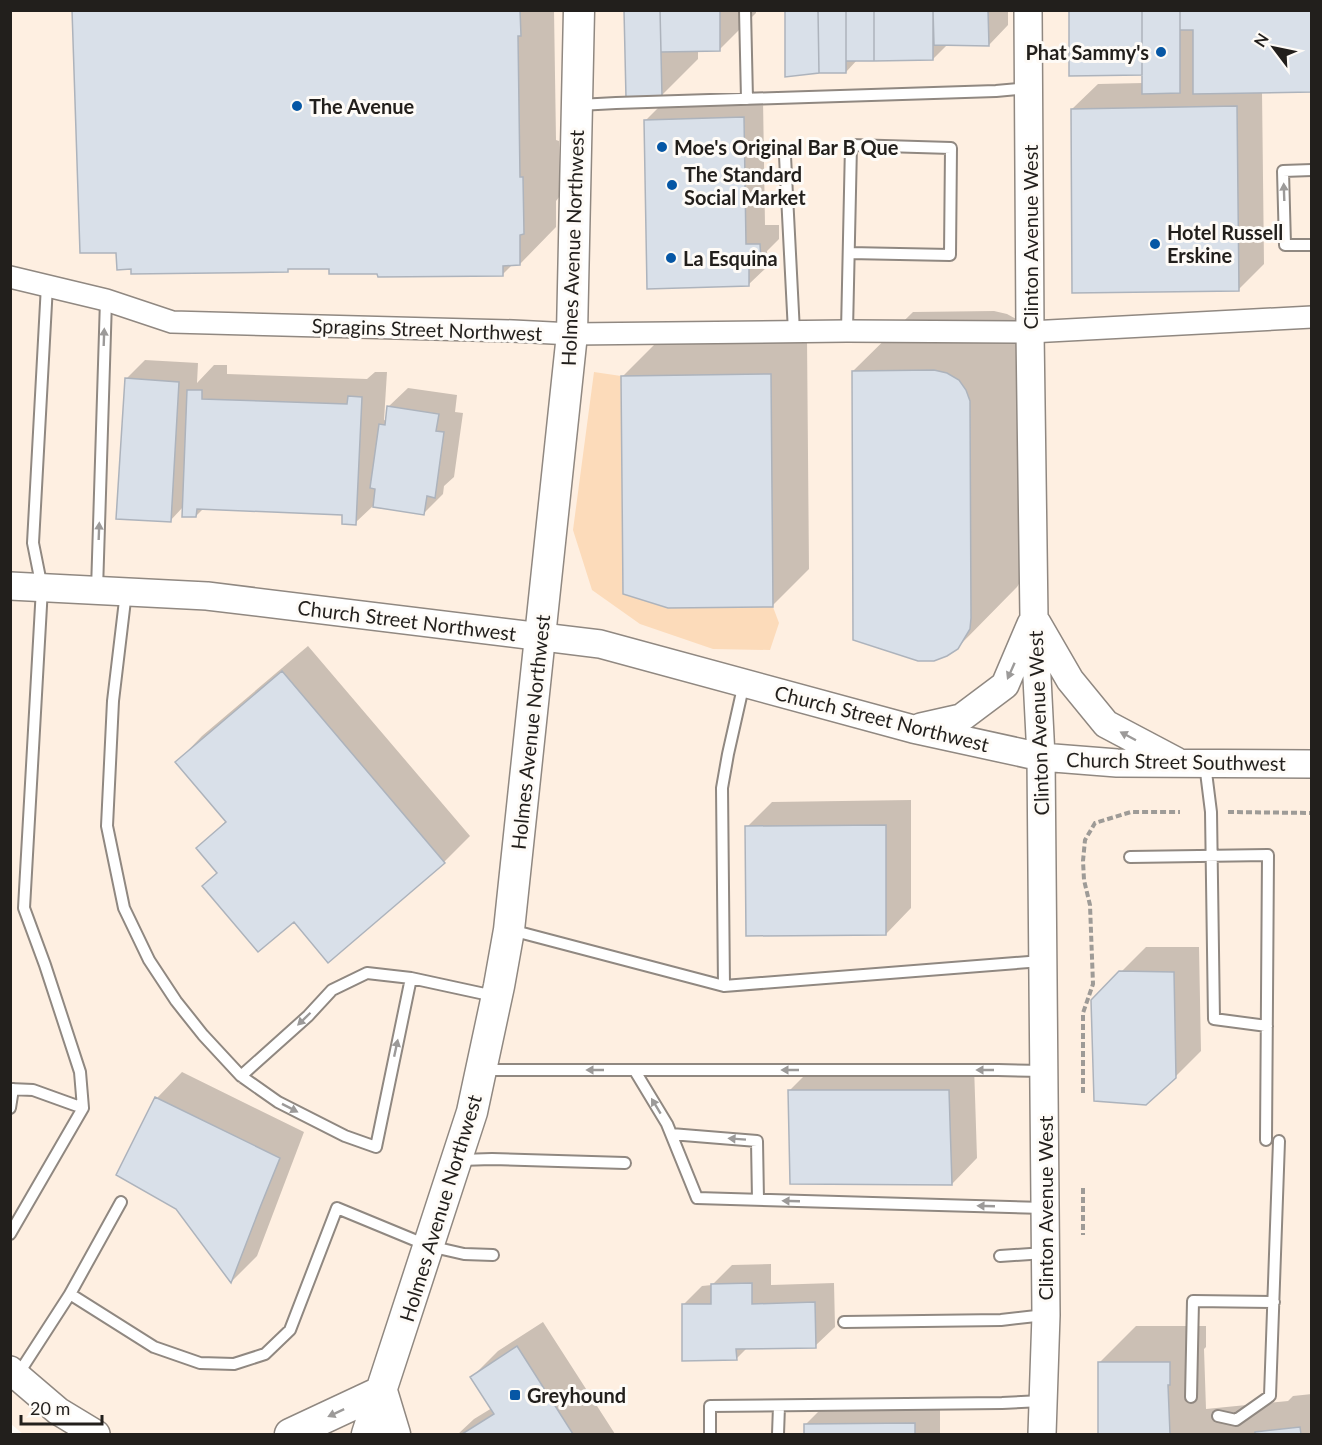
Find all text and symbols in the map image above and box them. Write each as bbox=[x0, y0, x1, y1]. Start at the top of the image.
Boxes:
north arrow bbox=[1244, 18, 1304, 78]
text: N bbox=[1250, 30, 1272, 50]
place label: Phat Sammy's bbox=[1026, 40, 1149, 64]
marker: Phat Sammy's bbox=[1154, 45, 1168, 59]
place label: The Avenue bbox=[309, 94, 414, 118]
marker: The Avenue bbox=[290, 99, 304, 113]
street label: Holmes Avenue Northwest bbox=[556, 130, 588, 366]
place label: Moe's Original Bar B Que bbox=[674, 135, 899, 159]
marker: Moe's Original Bar B Que bbox=[655, 140, 669, 154]
street label: Clinton Avenue West bbox=[1018, 145, 1042, 330]
place label: The Standard Social Market bbox=[684, 162, 806, 209]
marker: The Standard Social Market bbox=[665, 178, 679, 192]
one-way arrow bbox=[1279, 182, 1288, 201]
place label: Hotel Russell Erskine bbox=[1167, 220, 1283, 267]
marker: Hotel Russell Erskine bbox=[1148, 237, 1162, 251]
place label: La Esquina bbox=[683, 246, 778, 270]
marker: La Esquina bbox=[664, 251, 678, 265]
street label: Spragins Street Northwest bbox=[311, 313, 543, 345]
one-way arrow bbox=[100, 327, 109, 346]
one-way arrow bbox=[94, 522, 103, 541]
street label: Church Street Northwest bbox=[296, 595, 518, 645]
street label: Holmes Avenue Northwest bbox=[506, 613, 554, 851]
street label: Clinton Avenue West bbox=[1023, 630, 1053, 816]
one-way arrow bbox=[1006, 663, 1016, 681]
street label: Church Street Northwest bbox=[772, 680, 992, 756]
one-way arrow bbox=[1119, 731, 1136, 741]
street label: Church Street Southwest bbox=[1066, 747, 1286, 775]
one-way arrow bbox=[297, 1012, 311, 1026]
one-way arrow bbox=[392, 1038, 401, 1057]
one-way arrow bbox=[586, 1065, 605, 1075]
one-way arrow bbox=[781, 1065, 800, 1075]
one-way arrow bbox=[976, 1065, 995, 1075]
street label: Holmes Avenue Northwest bbox=[394, 1092, 486, 1324]
one-way arrow bbox=[651, 1098, 662, 1114]
one-way arrow bbox=[281, 1103, 299, 1113]
street label: Clinton Avenue West bbox=[1033, 1116, 1057, 1301]
one-way arrow bbox=[727, 1135, 746, 1144]
one-way arrow bbox=[782, 1196, 801, 1205]
one-way arrow bbox=[977, 1201, 996, 1211]
place label: Greyhound bbox=[527, 1383, 626, 1407]
scale bar bbox=[21, 1388, 102, 1426]
marker: Greyhound bbox=[508, 1388, 522, 1402]
text: 20 m bbox=[30, 1397, 70, 1419]
one-way arrow bbox=[328, 1408, 345, 1417]

